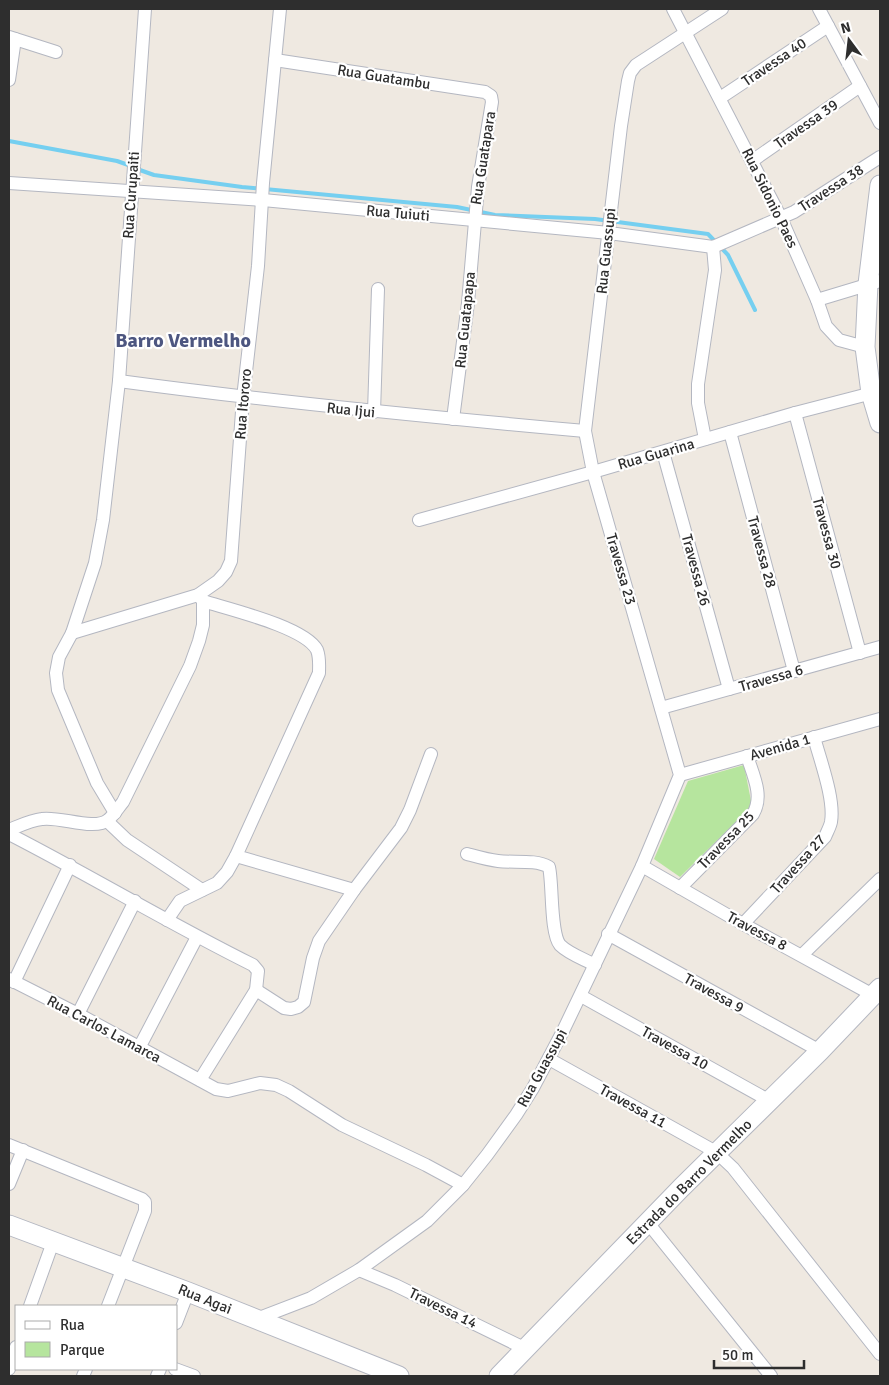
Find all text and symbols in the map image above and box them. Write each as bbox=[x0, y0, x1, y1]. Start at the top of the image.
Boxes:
north arrow bbox=[824, 15, 874, 65]
text: N bbox=[839, 18, 853, 37]
street label: Travessa 40 bbox=[738, 34, 810, 90]
street label: Rua Guatambu bbox=[336, 61, 432, 93]
street label: Travessa 39 bbox=[771, 95, 841, 153]
street label: Rua Guatapara bbox=[467, 110, 499, 206]
street label: Rua Sidonio Paes bbox=[738, 145, 802, 251]
street label: Rua Curupaiti bbox=[119, 151, 143, 239]
street label: Travessa 38 bbox=[795, 160, 867, 216]
street label: Rua Tuiuti bbox=[365, 201, 431, 225]
street label: Rua Guassupi bbox=[593, 207, 619, 295]
street label: Rua Guatapapa bbox=[451, 271, 479, 369]
district label: Barro Vermelho bbox=[115, 328, 251, 353]
street label: Rua Itororo bbox=[231, 368, 255, 440]
street label: Rua Ijui bbox=[326, 399, 376, 421]
street label: Rua Guarina bbox=[616, 434, 696, 474]
street label: Travessa 30 bbox=[809, 495, 845, 571]
street label: Travessa 28 bbox=[744, 514, 780, 590]
street label: Travessa 23 bbox=[602, 531, 640, 607]
street label: Travessa 26 bbox=[678, 532, 714, 608]
street label: Travessa 6 bbox=[737, 660, 805, 696]
street label: Avenida 1 bbox=[748, 730, 812, 764]
street label: Travessa 25 bbox=[694, 807, 758, 873]
street label: Travessa 27 bbox=[767, 831, 829, 897]
street label: Travessa 8 bbox=[724, 908, 790, 954]
street label: Travessa 9 bbox=[681, 969, 747, 1017]
street label: Rua Carlos Lamarca bbox=[44, 991, 164, 1067]
street label: Travessa 10 bbox=[638, 1022, 712, 1074]
street label: Rua Guassupi bbox=[513, 1026, 571, 1110]
street label: Travessa 11 bbox=[596, 1080, 670, 1132]
street label: Estrada do Barro Vermelho bbox=[622, 1115, 756, 1249]
street label: Rua Agai bbox=[175, 1280, 235, 1318]
street label: Travessa 14 bbox=[406, 1284, 480, 1332]
legend bbox=[15, 1305, 178, 1370]
text: Rua bbox=[60, 1316, 85, 1334]
scale bar bbox=[714, 1338, 804, 1370]
text: Parque bbox=[60, 1341, 105, 1359]
text: 50 m bbox=[722, 1346, 753, 1364]

